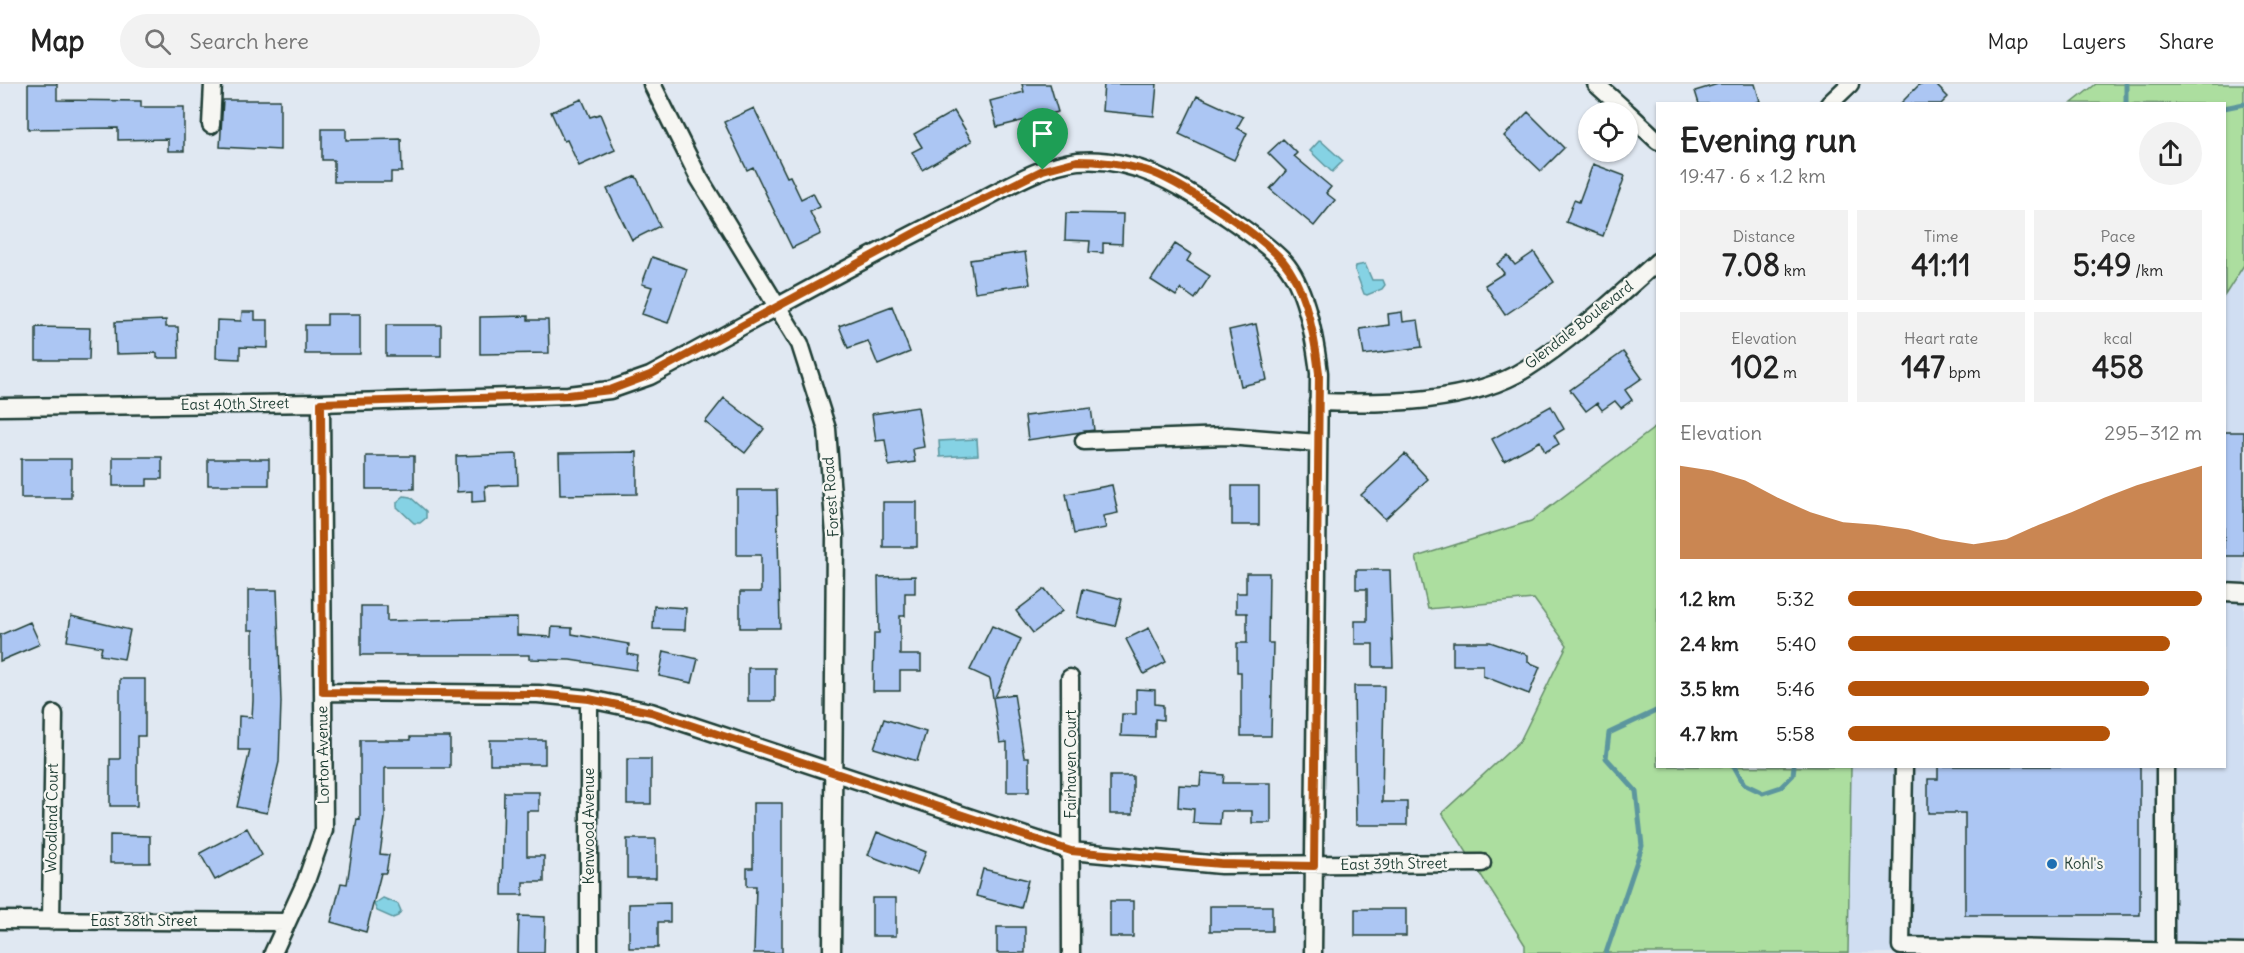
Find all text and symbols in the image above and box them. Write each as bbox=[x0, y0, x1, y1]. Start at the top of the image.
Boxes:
search box bbox=[120, 14, 540, 68]
text: Map bbox=[30, 23, 84, 59]
icon: search bbox=[141, 25, 174, 58]
text: Search here bbox=[189, 27, 309, 55]
text: Map bbox=[1988, 28, 2028, 55]
text: Layers bbox=[2061, 28, 2126, 55]
text: Share bbox=[2159, 28, 2214, 55]
map controls bbox=[1578, 102, 1638, 162]
button: locate bbox=[1578, 102, 1638, 162]
pin bbox=[1017, 108, 1068, 170]
icon: arrive bbox=[1026, 117, 1059, 150]
text: Evening run bbox=[1680, 119, 1856, 161]
button: share bbox=[2139, 122, 2202, 185]
text: 19:47 · 6 × 1.2 km bbox=[1680, 163, 1826, 188]
text: Distance bbox=[1733, 226, 1795, 246]
text: Time bbox=[1924, 226, 1958, 246]
text: Pace bbox=[2101, 226, 2135, 246]
text: 7.08 bbox=[1722, 246, 1780, 284]
text: 41:11 bbox=[1911, 246, 1971, 284]
text: 5:49 bbox=[2073, 246, 2131, 284]
text: km bbox=[1780, 260, 1806, 280]
text: /km bbox=[2131, 260, 2163, 280]
street label: Glendale Boulevard bbox=[1521, 276, 1637, 373]
text: Elevation bbox=[1731, 328, 1797, 348]
text: Heart rate bbox=[1904, 328, 1978, 348]
text: kcal bbox=[2104, 328, 2132, 348]
text: 102 bbox=[1731, 348, 1779, 386]
text: 147 bbox=[1901, 348, 1945, 386]
text: 458 bbox=[2092, 348, 2144, 386]
text: m bbox=[1779, 362, 1797, 382]
text: bpm bbox=[1945, 362, 1981, 382]
street label: East 40th Street bbox=[181, 393, 289, 414]
text: Elevation bbox=[1680, 420, 1762, 445]
text: 295–312 m bbox=[2104, 420, 2202, 445]
street label: Forest Road bbox=[818, 456, 843, 538]
text: 1.2 km bbox=[1680, 586, 1736, 611]
text: 5:32 bbox=[1776, 586, 1814, 611]
text: 2.4 km bbox=[1680, 631, 1739, 656]
text: 5:40 bbox=[1776, 631, 1817, 656]
text: 3.5 km bbox=[1680, 676, 1740, 701]
text: 5:46 bbox=[1776, 676, 1815, 701]
street label: Lorton Avenue bbox=[312, 706, 333, 804]
street label: Fairhaven Court bbox=[1061, 710, 1080, 818]
text: 4.7 km bbox=[1680, 721, 1738, 746]
text: 5:58 bbox=[1776, 721, 1815, 746]
street label: Woodland Court bbox=[41, 763, 62, 873]
street label: Kenwood Avenue bbox=[579, 768, 598, 884]
street label: East 39th Street bbox=[1340, 853, 1448, 874]
place label: Kohl's bbox=[2064, 854, 2103, 873]
marker: Kohl's bbox=[2045, 857, 2059, 871]
street label: East 38th Street bbox=[90, 911, 198, 930]

